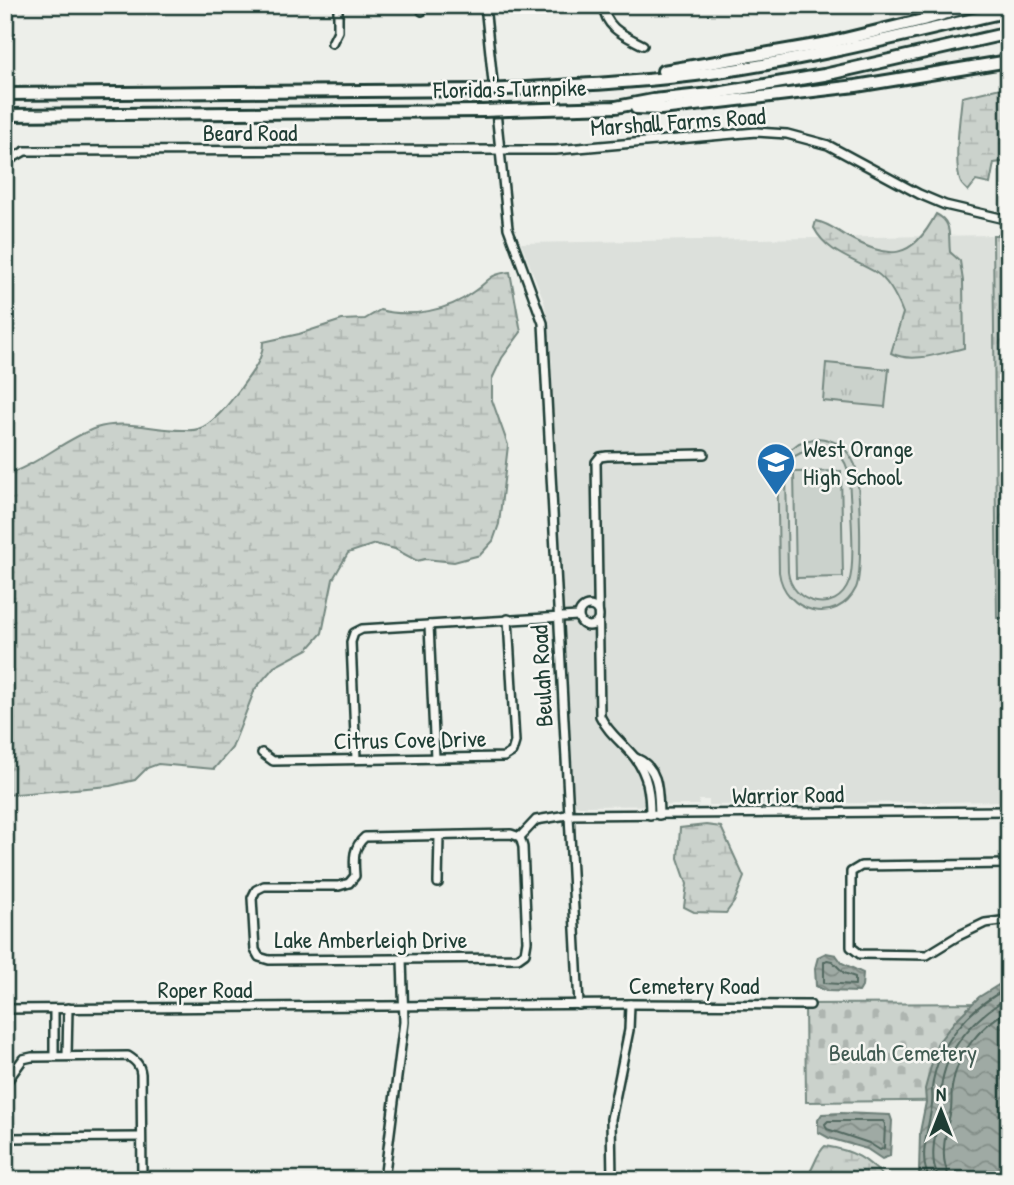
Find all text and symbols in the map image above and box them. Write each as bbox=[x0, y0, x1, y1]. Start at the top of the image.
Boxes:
street label: Florida's Turnpike bbox=[432, 71, 587, 105]
street label: Marshall Farms Road bbox=[589, 99, 767, 143]
street label: Beard Road bbox=[203, 116, 297, 148]
place label: West Orange High School bbox=[803, 432, 914, 492]
school or university icon: West Orange High School bbox=[755, 441, 797, 496]
street label: Beulah Road bbox=[522, 624, 560, 728]
street label: Citrus Cove Drive bbox=[333, 722, 487, 756]
street label: Warrior Road bbox=[732, 777, 844, 811]
street label: Lake Amberleigh Drive bbox=[275, 923, 468, 955]
street label: Cemetery Road bbox=[629, 969, 759, 1001]
street label: Roper Road bbox=[158, 973, 252, 1005]
park label: Beulah Cemetery bbox=[829, 1036, 977, 1068]
north arrow bbox=[906, 1076, 976, 1146]
text: N bbox=[936, 1081, 946, 1107]

